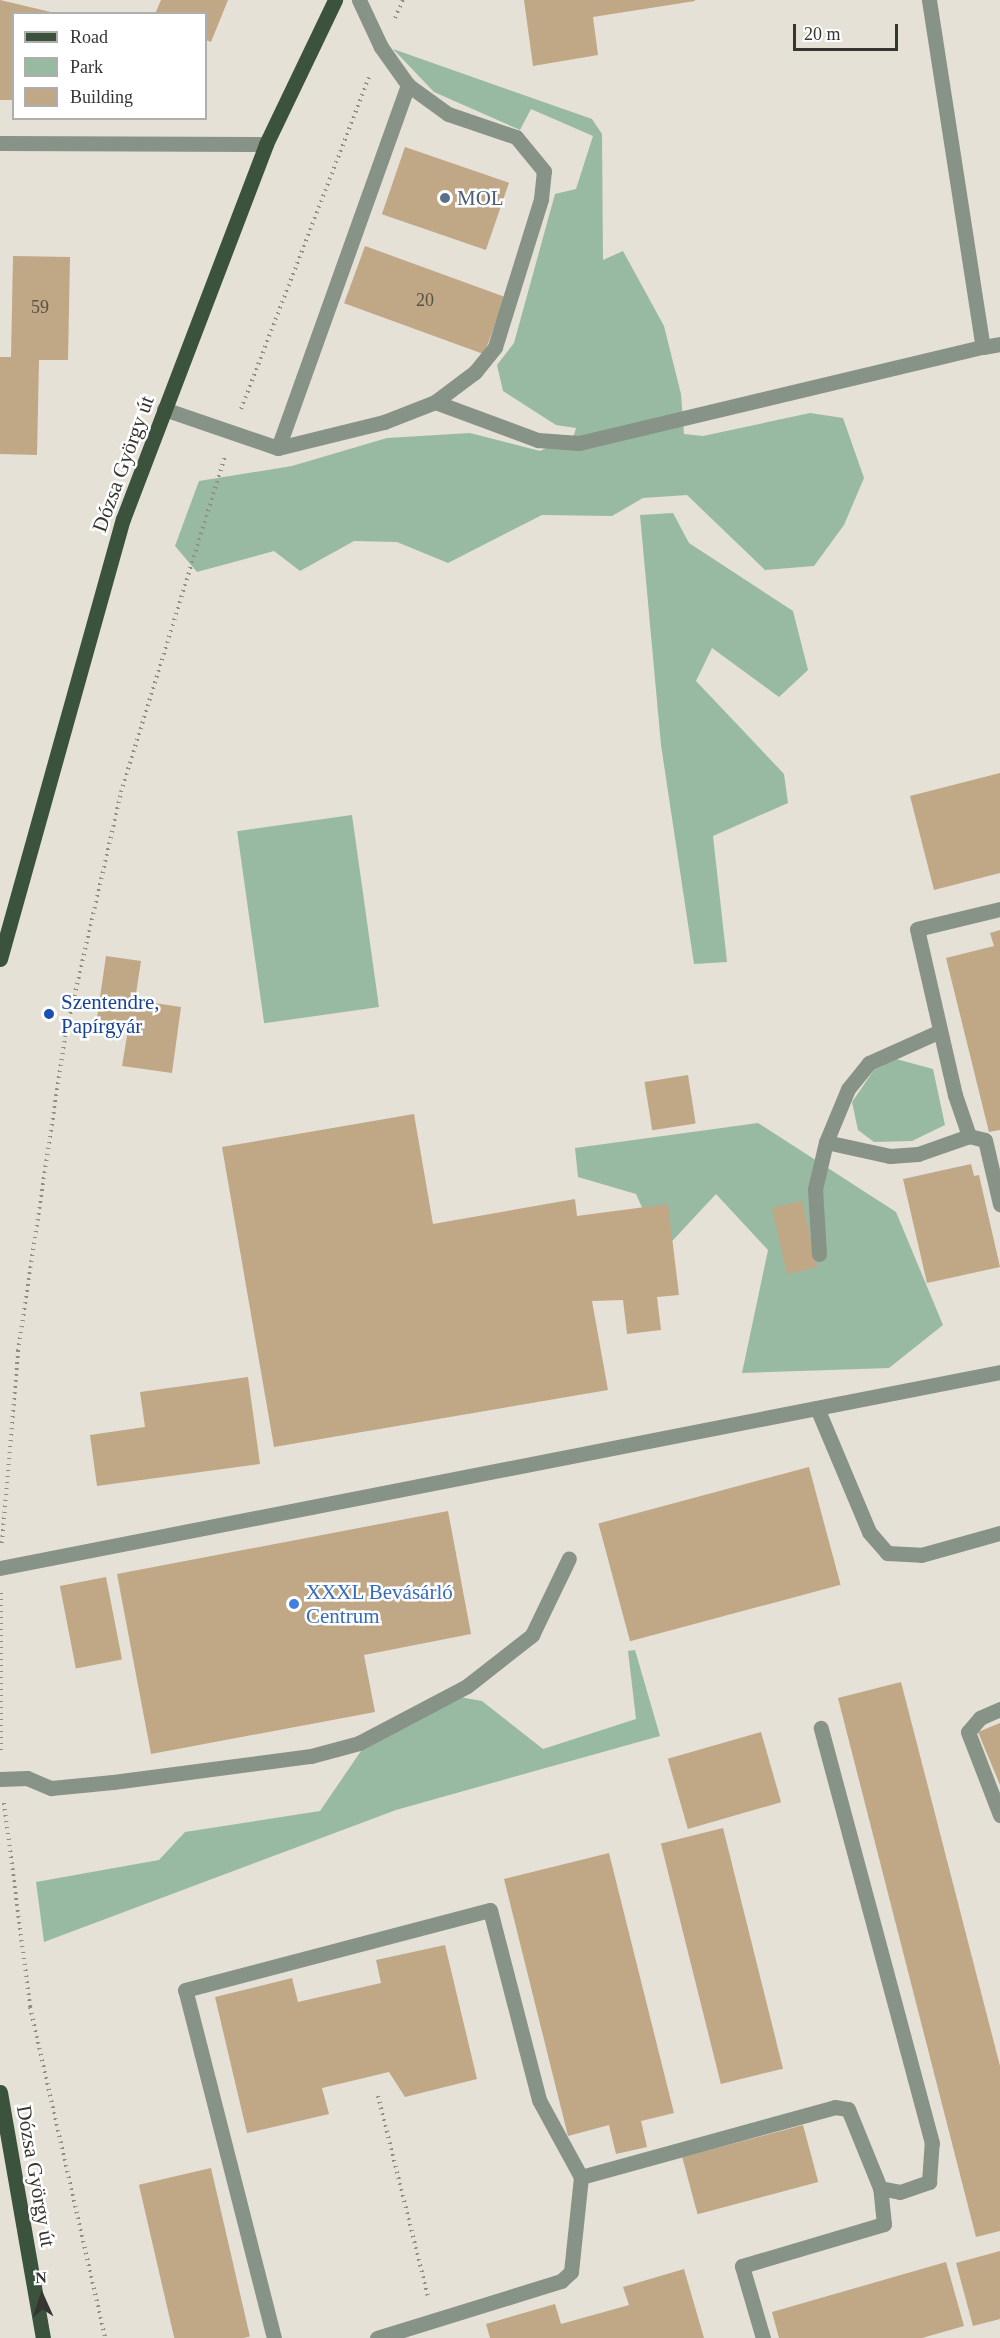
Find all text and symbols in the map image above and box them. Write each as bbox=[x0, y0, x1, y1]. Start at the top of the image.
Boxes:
legend bbox=[12, 12, 207, 120]
scale bar bbox=[796, 12, 901, 50]
text: 20 m bbox=[804, 24, 841, 44]
text: Road bbox=[70, 27, 108, 47]
text: Park bbox=[70, 57, 103, 77]
text: Building bbox=[70, 87, 133, 107]
place label: MOL bbox=[457, 185, 504, 211]
marker: MOL bbox=[438, 191, 452, 205]
house number: 20 bbox=[416, 289, 434, 311]
house number: 59 bbox=[31, 296, 49, 318]
street label: Dózsa György út bbox=[87, 392, 159, 536]
place label: Szentendre, Papírgyár bbox=[61, 989, 160, 1039]
marker: Szentendre, Papírgyár bbox=[42, 1007, 56, 1021]
place label: XXXL Bevásárló Centrum bbox=[306, 1579, 454, 1629]
marker: XXXL Bevásárló Centrum bbox=[287, 1597, 301, 1611]
street label: Dózsa György út bbox=[11, 2103, 61, 2249]
north arrow bbox=[12, 2266, 72, 2326]
text: N bbox=[35, 2269, 47, 2286]

